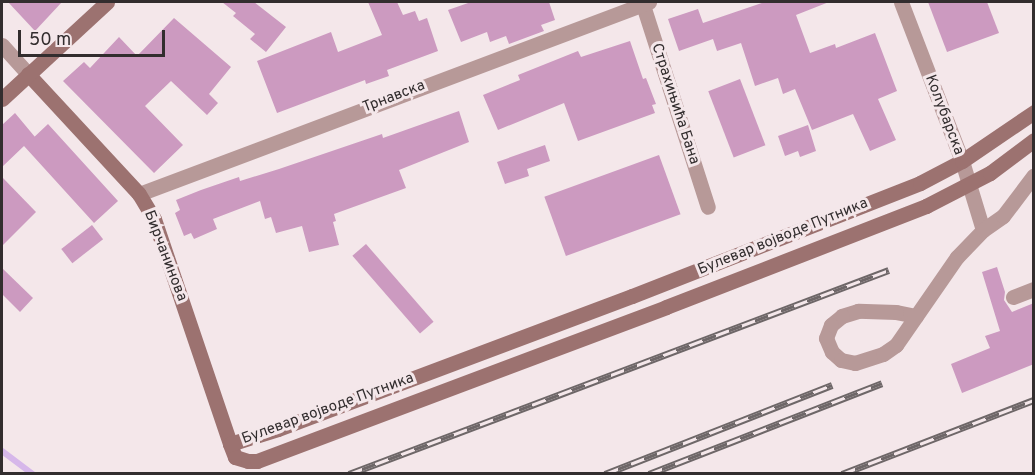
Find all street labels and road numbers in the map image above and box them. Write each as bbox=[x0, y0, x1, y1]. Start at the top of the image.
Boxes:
street label: Страхињића Бана bbox=[647, 41, 703, 167]
street label: Колубарска bbox=[921, 72, 967, 158]
street label: Трнавска bbox=[360, 77, 428, 117]
street label: Булевар војводе Путника bbox=[695, 195, 871, 279]
street label: Бирчанинова bbox=[139, 208, 191, 304]
street label: Булевар војводе Путника bbox=[240, 369, 416, 449]

